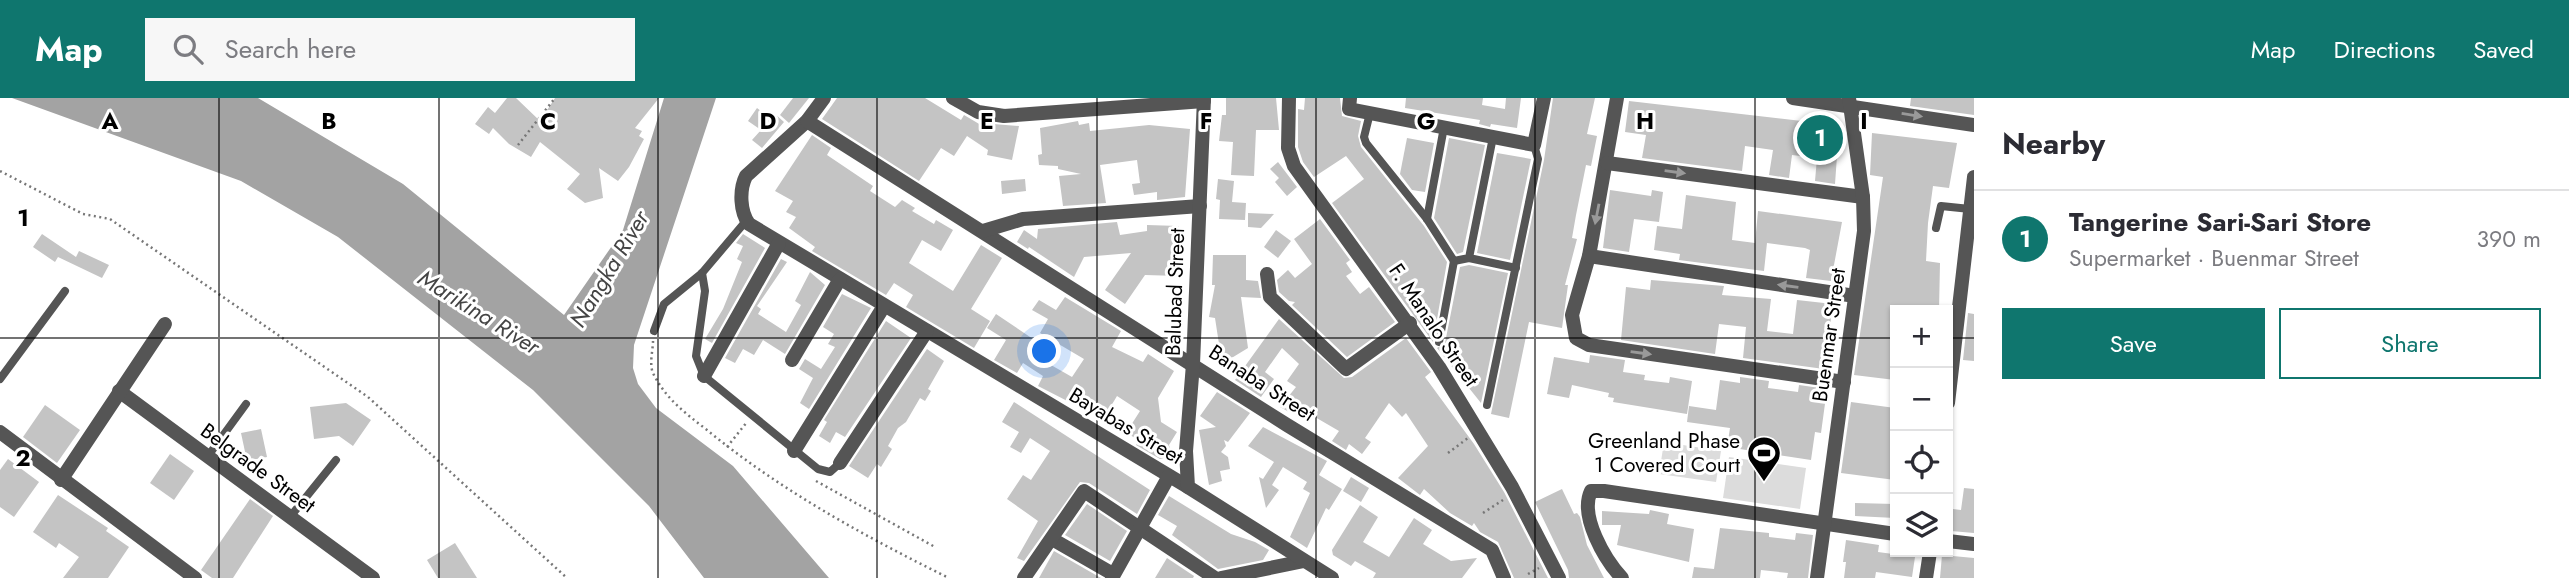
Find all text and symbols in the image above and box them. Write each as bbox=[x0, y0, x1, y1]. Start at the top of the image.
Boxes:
search box bbox=[145, 18, 635, 81]
text: Map bbox=[35, 26, 103, 73]
icon: search bbox=[169, 30, 207, 68]
text: Search here bbox=[225, 30, 356, 68]
text: Map bbox=[2251, 32, 2296, 67]
text: Directions bbox=[2334, 32, 2435, 67]
text: Saved bbox=[2473, 32, 2534, 67]
text: A bbox=[101, 104, 119, 138]
text: B bbox=[321, 104, 337, 138]
text: C bbox=[540, 104, 556, 138]
text: D bbox=[760, 104, 777, 138]
text: E bbox=[980, 104, 994, 138]
text: F bbox=[1200, 104, 1212, 138]
text: G bbox=[1417, 104, 1435, 138]
text: H bbox=[1636, 104, 1654, 138]
text: I bbox=[1860, 104, 1868, 138]
one-way arrow bbox=[1901, 110, 1923, 121]
pin: 1 bbox=[1797, 112, 1843, 164]
text: Nearby bbox=[2002, 122, 2105, 165]
one-way arrow bbox=[1664, 166, 1686, 177]
text: 1 bbox=[17, 201, 29, 235]
water label: Nangka River bbox=[561, 203, 658, 334]
one-way arrow bbox=[1592, 203, 1603, 225]
text: Tangerine Sari-Sari Store bbox=[2069, 203, 2371, 241]
text: 1 bbox=[2019, 222, 2031, 256]
text: 390 m bbox=[2477, 222, 2541, 256]
street label: Balubad Street bbox=[1158, 227, 1192, 357]
text: Supermarket · Buenmar Street bbox=[2069, 241, 2359, 275]
street label: F. Manalo Street bbox=[1382, 258, 1486, 392]
water label: Marikina River bbox=[411, 261, 548, 364]
street label: Buenmar Street bbox=[1805, 266, 1853, 404]
one-way arrow bbox=[1777, 280, 1799, 291]
map controls bbox=[1890, 305, 1953, 557]
button: + bbox=[1890, 305, 1953, 368]
button: Save bbox=[2002, 308, 2265, 379]
button: Share bbox=[2279, 308, 2541, 379]
your location bbox=[1027, 334, 1061, 368]
street label: Banaba Street bbox=[1203, 337, 1321, 429]
one-way arrow bbox=[1631, 347, 1653, 358]
button: − bbox=[1890, 368, 1953, 431]
street label: Bayabas Street bbox=[1063, 380, 1189, 472]
street label: Belgrade Street bbox=[194, 416, 322, 520]
place label: Greenland Phase 1 Covered Court bbox=[1588, 426, 1740, 480]
button: locate bbox=[1890, 431, 1953, 494]
sports icon: Greenland Phase 1 Covered Court bbox=[1745, 434, 1783, 483]
text: 2 bbox=[15, 441, 31, 475]
button: layers bbox=[1890, 494, 1953, 557]

